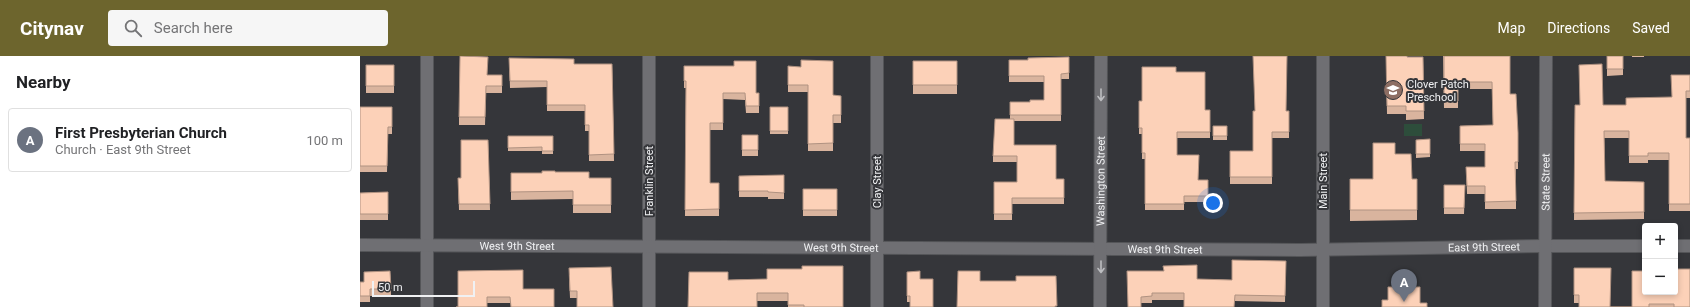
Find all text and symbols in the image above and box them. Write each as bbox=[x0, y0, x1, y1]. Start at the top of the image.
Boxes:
search box bbox=[108, 10, 388, 46]
text: Citynav bbox=[20, 17, 84, 40]
icon: search bbox=[122, 17, 144, 39]
text: Search here bbox=[154, 19, 233, 37]
text: Map bbox=[1498, 20, 1525, 36]
text: Directions bbox=[1547, 20, 1610, 36]
text: Saved bbox=[1632, 20, 1670, 36]
text: Nearby bbox=[16, 72, 71, 92]
place label: Clover Patch Preschool bbox=[1407, 78, 1469, 104]
school or university icon: Clover Patch Preschool bbox=[1382, 79, 1404, 101]
one-way arrow bbox=[1097, 88, 1105, 101]
text: First Presbyterian Church bbox=[55, 124, 227, 142]
text: A bbox=[26, 133, 34, 148]
text: 100 m bbox=[306, 133, 343, 148]
street label: Washington Street bbox=[1094, 136, 1108, 226]
text: Church · East 9th Street bbox=[55, 142, 191, 157]
street label: Franklin Street bbox=[643, 145, 656, 216]
street label: Main Street bbox=[1317, 153, 1330, 209]
street label: State Street bbox=[1539, 153, 1553, 211]
street label: Clay Street bbox=[871, 155, 884, 208]
your location bbox=[1203, 193, 1223, 213]
map controls bbox=[1642, 223, 1678, 295]
button: + bbox=[1642, 223, 1678, 259]
street label: West 9th Street bbox=[479, 240, 555, 253]
street label: East 9th Street bbox=[1448, 240, 1520, 255]
street label: West 9th Street bbox=[803, 241, 879, 255]
street label: West 9th Street bbox=[1127, 243, 1203, 256]
button: − bbox=[1642, 259, 1678, 295]
one-way arrow bbox=[1097, 260, 1105, 273]
pin: A bbox=[1391, 269, 1417, 302]
scale bar bbox=[372, 279, 475, 298]
text: 50 m bbox=[378, 281, 403, 294]

